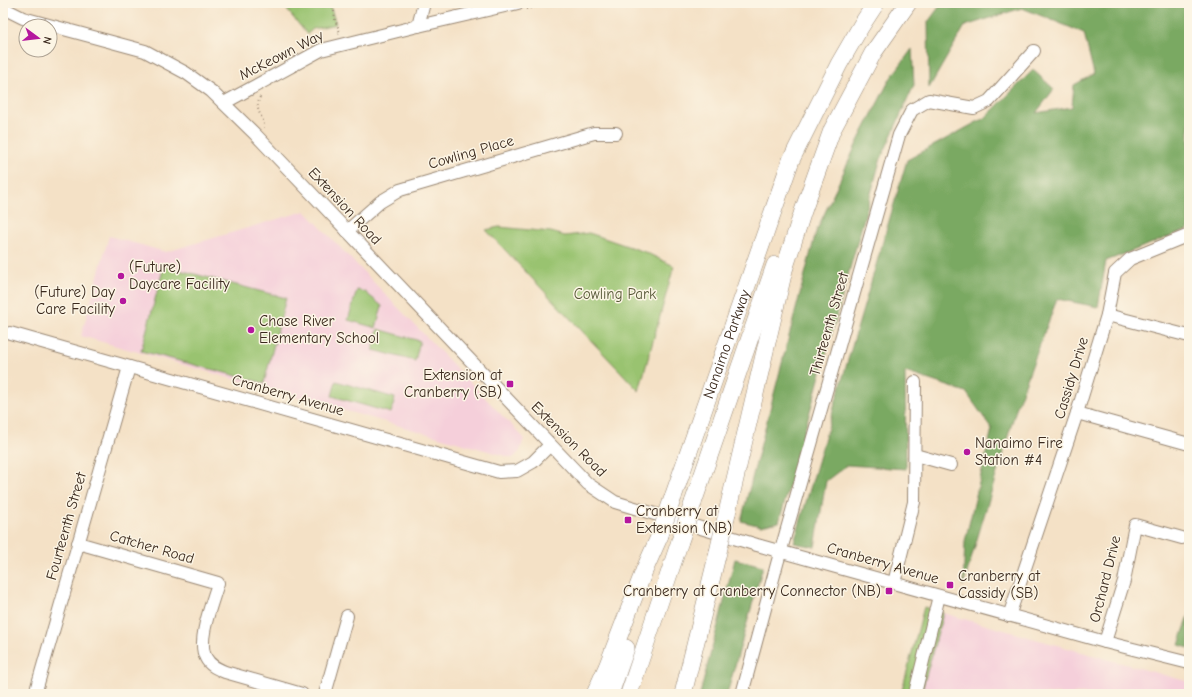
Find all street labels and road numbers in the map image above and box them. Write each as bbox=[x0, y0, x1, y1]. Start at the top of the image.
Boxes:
street label: McKeown Way bbox=[236, 26, 326, 84]
street label: Cowling Place bbox=[426, 131, 516, 173]
street label: Extension Road bbox=[305, 164, 385, 248]
street label: Thirteenth Street bbox=[806, 269, 853, 378]
street label: Nanaimo Parkway bbox=[699, 287, 754, 401]
street label: Cassidy Drive bbox=[1050, 334, 1092, 421]
street label: Cranberry Avenue bbox=[230, 370, 347, 420]
street label: Extension Road bbox=[528, 398, 610, 480]
street label: Fourteenth Street bbox=[42, 469, 90, 582]
street label: Catcher Road bbox=[108, 526, 196, 568]
street label: Orchard Drive bbox=[1086, 533, 1125, 624]
street label: Cranberry Avenue bbox=[825, 538, 942, 588]

